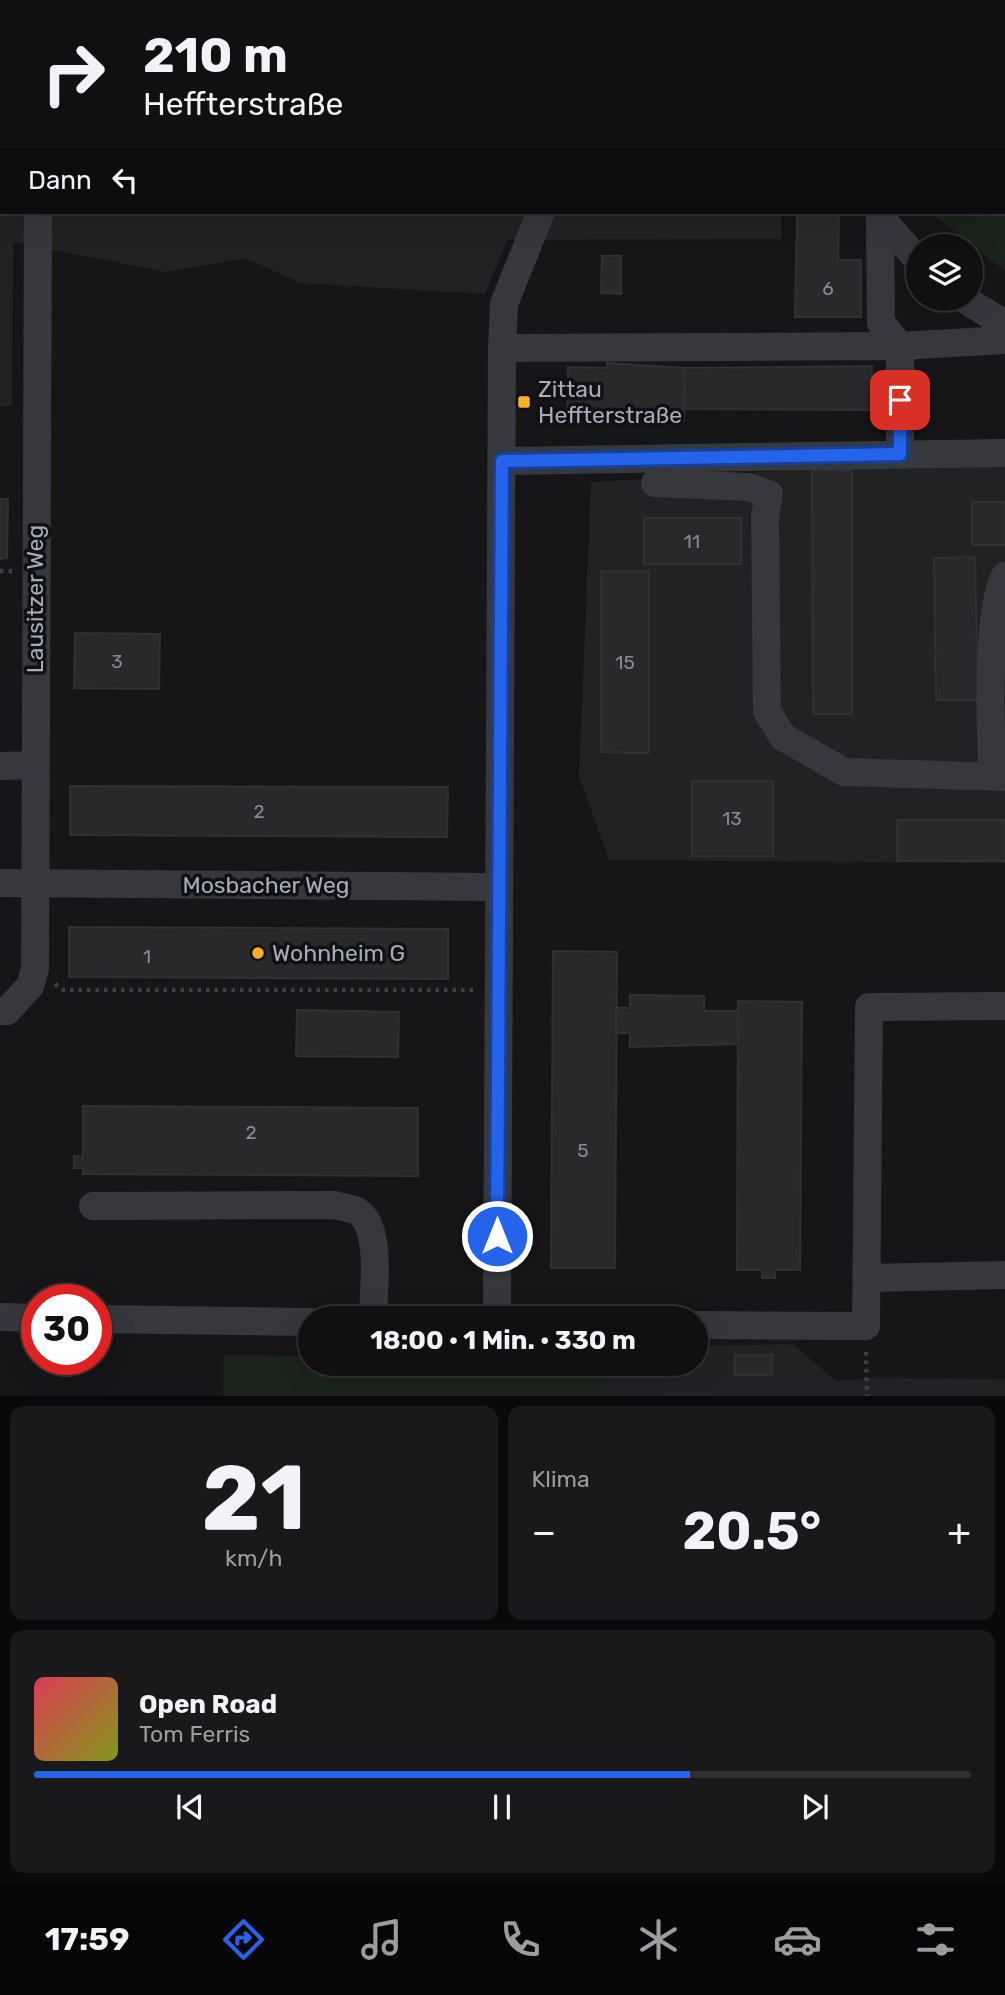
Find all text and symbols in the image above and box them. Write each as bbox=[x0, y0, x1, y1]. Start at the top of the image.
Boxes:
text: 210 m bbox=[143, 26, 288, 84]
icon: right bbox=[28, 28, 119, 119]
text: Heffterstraße bbox=[143, 85, 343, 123]
icon: left bbox=[106, 161, 144, 199]
text: Dann bbox=[28, 165, 92, 196]
map controls bbox=[906, 234, 983, 311]
button: layers bbox=[906, 234, 983, 311]
house number: 6 bbox=[822, 277, 834, 300]
pin bbox=[870, 370, 930, 430]
place label: Zittau Heffterstraße bbox=[538, 375, 682, 429]
icon: arrive bbox=[881, 381, 919, 419]
marker: Zittau Heffterstraße bbox=[516, 394, 532, 410]
street label: Lausitzer Weg bbox=[21, 525, 49, 673]
house number: 11 bbox=[684, 530, 700, 553]
house number: 3 bbox=[111, 650, 123, 673]
house number: 15 bbox=[615, 651, 635, 674]
house number: 2 bbox=[253, 800, 265, 823]
house number: 13 bbox=[722, 807, 742, 830]
street label: Mosbacher Weg bbox=[182, 871, 350, 899]
place label: Wohnheim G bbox=[272, 939, 405, 967]
house number: 1 bbox=[143, 945, 151, 968]
marker: Wohnheim G bbox=[250, 945, 266, 961]
house number: 2 bbox=[245, 1121, 257, 1144]
house number: 5 bbox=[577, 1139, 589, 1162]
position arrow bbox=[460, 1199, 534, 1273]
speed limit sign: 30 bbox=[21, 1284, 112, 1375]
text: 18:00 · 1 Min. · 330 m bbox=[370, 1325, 636, 1356]
text: 21 bbox=[202, 1444, 306, 1552]
text: Klima bbox=[532, 1465, 590, 1493]
text: 20.5° bbox=[683, 1500, 821, 1562]
text: − bbox=[532, 1509, 556, 1555]
text: + bbox=[947, 1509, 971, 1555]
text: km/h bbox=[225, 1544, 282, 1572]
text: Open Road bbox=[139, 1689, 277, 1720]
text: Tom Ferris bbox=[139, 1720, 250, 1748]
icon: previous bbox=[171, 1788, 209, 1826]
icon: pause bbox=[483, 1788, 521, 1826]
icon: next bbox=[796, 1788, 834, 1826]
icon: directions bbox=[219, 1915, 268, 1964]
icon: music bbox=[357, 1915, 406, 1964]
icon: phone bbox=[496, 1915, 545, 1964]
icon: climate bbox=[634, 1915, 683, 1964]
icon: car bbox=[773, 1915, 822, 1964]
icon: filters bbox=[911, 1915, 960, 1964]
text: 17:59 bbox=[45, 1920, 130, 1958]

